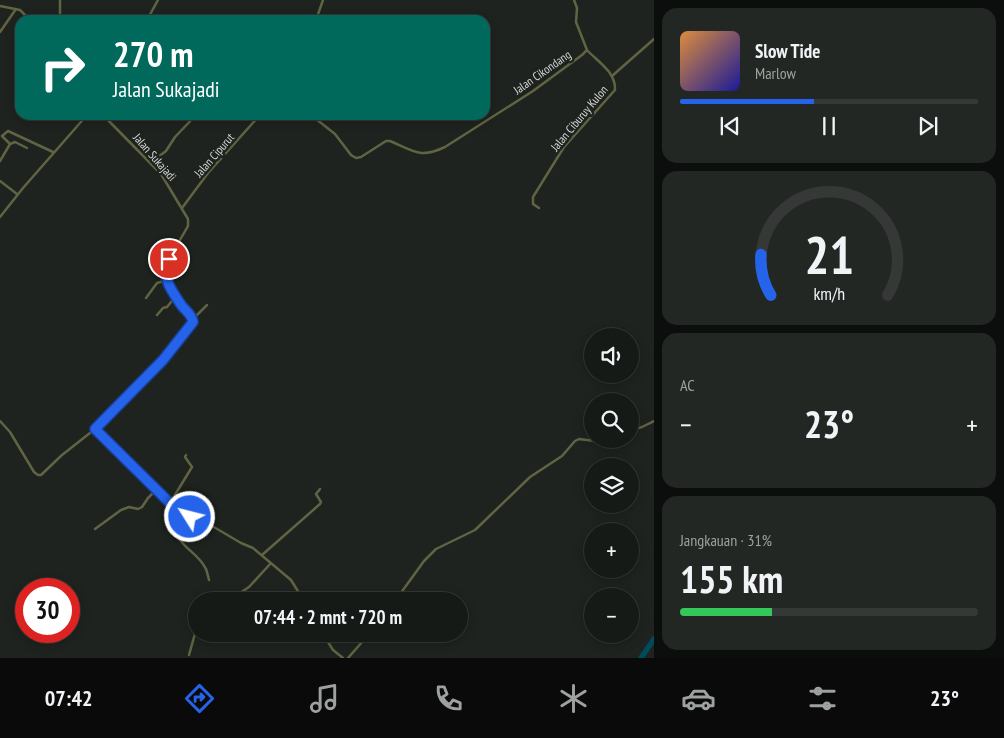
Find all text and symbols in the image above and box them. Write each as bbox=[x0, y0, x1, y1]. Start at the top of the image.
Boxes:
text: 270 m bbox=[113, 31, 194, 77]
icon: right bbox=[30, 35, 95, 100]
text: Slow Tide bbox=[755, 39, 820, 63]
street label: Jalan Cikondang bbox=[510, 47, 574, 98]
text: Marlow bbox=[755, 63, 796, 83]
text: Jalan Sukajadi bbox=[113, 75, 219, 103]
street label: Jalan Ciburuy Kulon bbox=[547, 82, 611, 155]
icon: previous bbox=[716, 112, 744, 140]
icon: pause bbox=[815, 112, 843, 140]
icon: next bbox=[914, 112, 942, 140]
street label: Jalan Sukajadi bbox=[130, 129, 180, 184]
street label: Jalan Cipurut bbox=[190, 129, 238, 181]
text: 21 bbox=[804, 221, 854, 288]
pin bbox=[148, 238, 190, 280]
icon: arrive bbox=[155, 245, 183, 273]
text: km/h bbox=[813, 282, 845, 305]
map controls bbox=[584, 328, 639, 643]
button: sound bbox=[584, 328, 639, 383]
text: AC bbox=[680, 375, 695, 395]
button: search bbox=[584, 393, 639, 448]
text: 23° bbox=[804, 399, 854, 448]
text: − bbox=[680, 406, 692, 443]
text: + bbox=[966, 406, 978, 443]
button: layers bbox=[584, 458, 639, 513]
position arrow bbox=[163, 490, 215, 542]
button: + bbox=[584, 523, 639, 578]
text: Jangkauan · 31% bbox=[680, 530, 772, 550]
text: 155 km bbox=[680, 554, 783, 603]
speed limit sign: 30 bbox=[15, 578, 80, 643]
button: − bbox=[584, 588, 639, 643]
text: 07:44 · 2 mnt · 720 m bbox=[254, 605, 402, 629]
icon: directions bbox=[182, 681, 217, 716]
icon: music bbox=[307, 681, 342, 716]
icon: phone bbox=[431, 681, 466, 716]
icon: climate bbox=[556, 681, 591, 716]
icon: car bbox=[681, 681, 716, 716]
icon: filters bbox=[805, 681, 840, 716]
text: 07:42 bbox=[45, 684, 92, 712]
text: 23° bbox=[930, 684, 959, 712]

